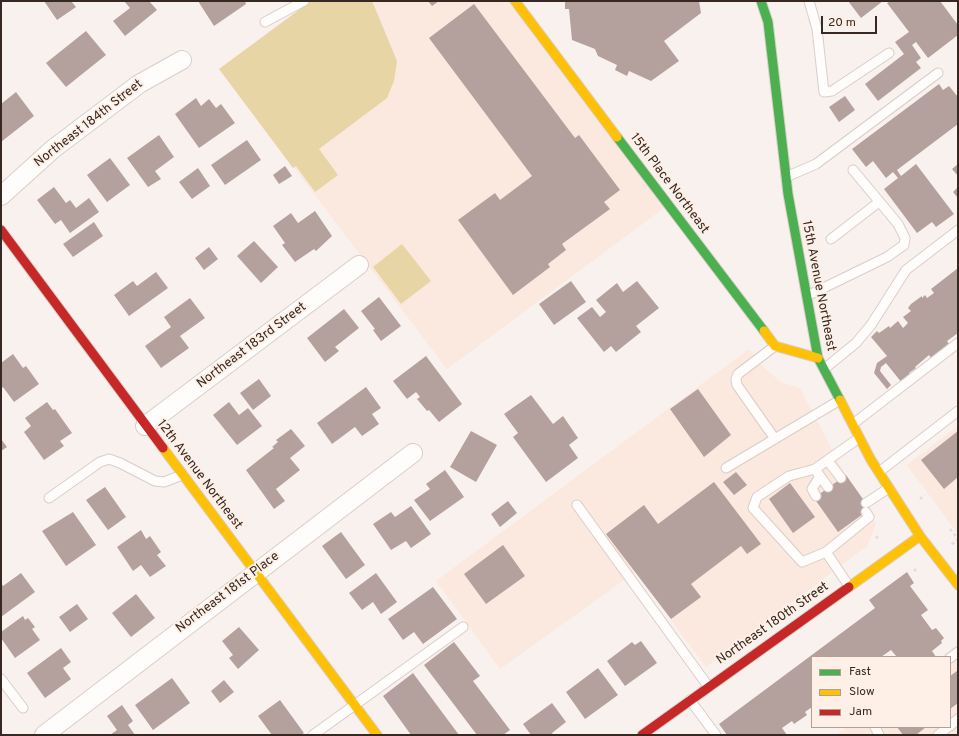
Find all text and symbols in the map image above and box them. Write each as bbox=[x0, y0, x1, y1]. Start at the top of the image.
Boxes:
scale bar bbox=[823, 8, 879, 34]
text: 20 m bbox=[828, 15, 856, 31]
street label: Northeast 184th Street bbox=[32, 77, 146, 171]
street label: 15th Place Northeast bbox=[626, 131, 712, 237]
street label: 15th Avenue Northeast bbox=[798, 219, 838, 353]
street label: Northeast 183rd Street bbox=[194, 300, 310, 392]
street label: 12th Avenue Northeast bbox=[153, 417, 245, 533]
street label: Northeast 181st Place bbox=[173, 549, 283, 637]
street label: Northeast 180th Street bbox=[714, 579, 832, 669]
legend bbox=[811, 656, 951, 728]
text: Fast bbox=[849, 664, 871, 680]
text: Slow bbox=[849, 684, 875, 700]
text: Jam bbox=[849, 704, 872, 720]

